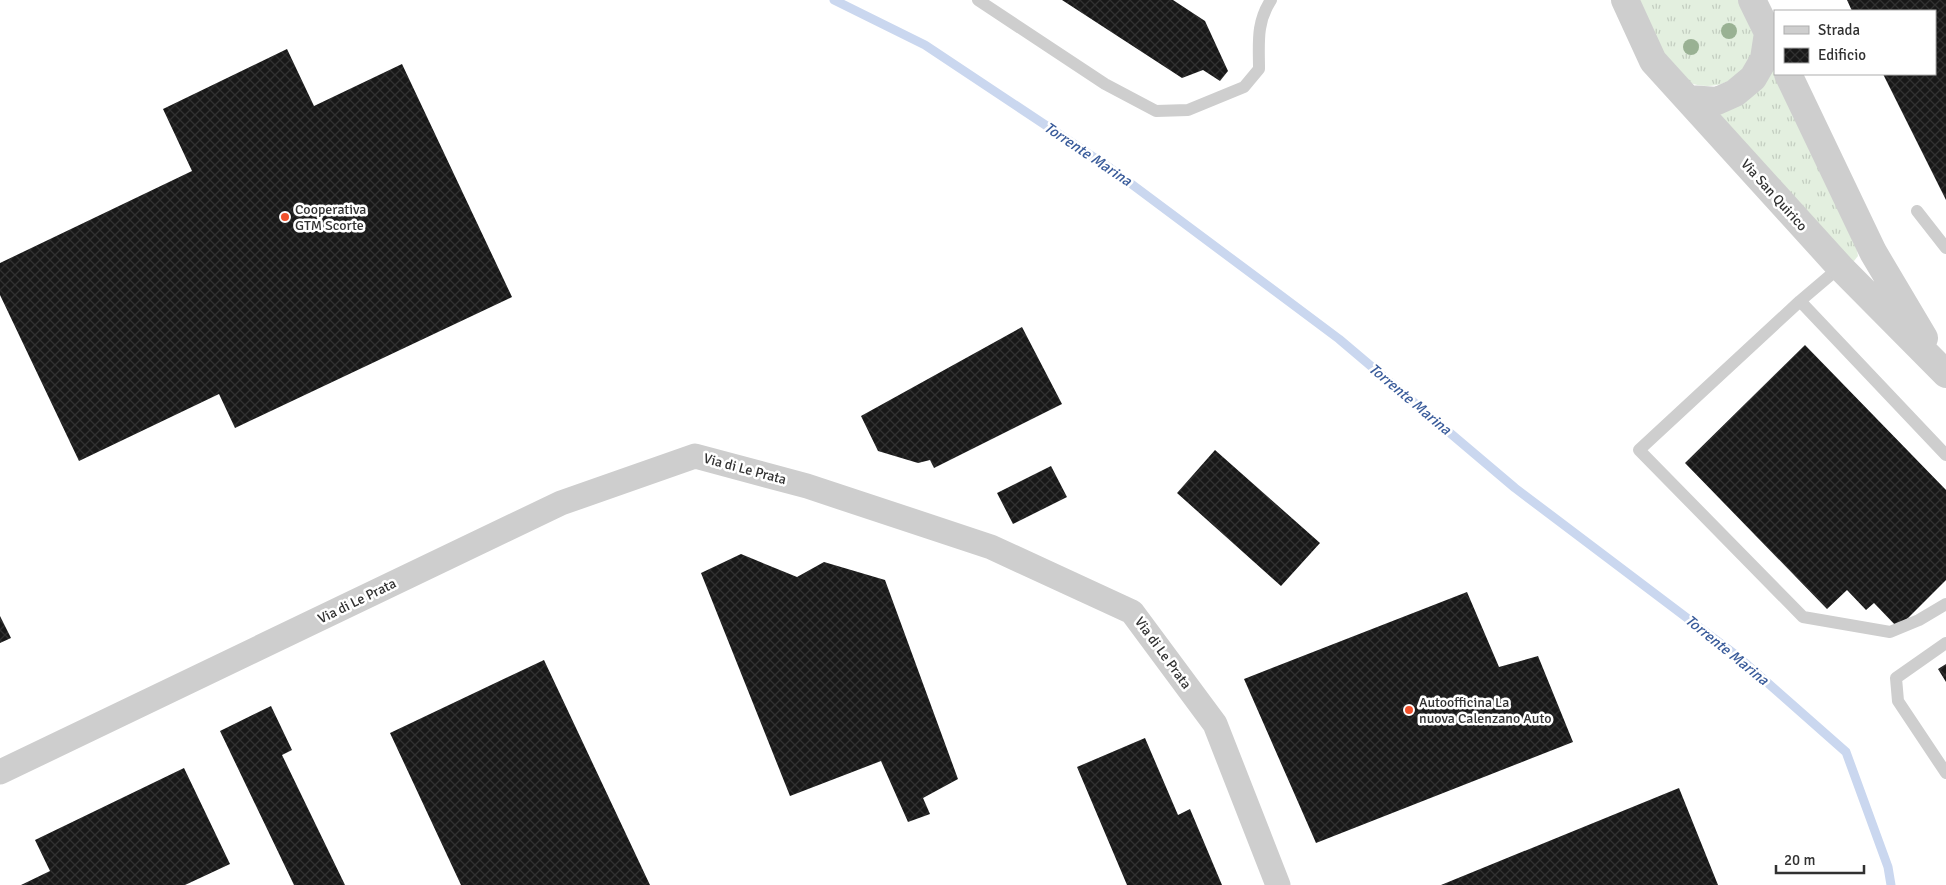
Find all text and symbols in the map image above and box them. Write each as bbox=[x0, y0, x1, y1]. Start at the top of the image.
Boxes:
legend bbox=[1774, 10, 1936, 75]
text: Strada bbox=[1818, 21, 1860, 39]
text: Edificio bbox=[1818, 46, 1866, 64]
water label: Torrente Marina bbox=[1041, 118, 1135, 190]
street label: Via San Quirico bbox=[1737, 155, 1811, 235]
place label: Cooperativa GTM Scorte bbox=[295, 201, 366, 234]
marker: Cooperativa GTM Scorte bbox=[279, 211, 291, 223]
water label: Torrente Marina bbox=[1365, 359, 1455, 439]
street label: Via di Le Prata bbox=[702, 450, 788, 488]
street label: Via di Le Prata bbox=[315, 575, 399, 627]
water label: Torrente Marina bbox=[1682, 611, 1772, 689]
street label: Via di Le Prata bbox=[1131, 614, 1195, 692]
place label: Autoofficina La nuova Calenzano Auto bbox=[1419, 694, 1551, 727]
marker: Autoofficina La nuova Calenzano Auto bbox=[1403, 704, 1415, 716]
scale bar bbox=[1776, 842, 1864, 874]
text: 20 m bbox=[1784, 851, 1815, 869]

